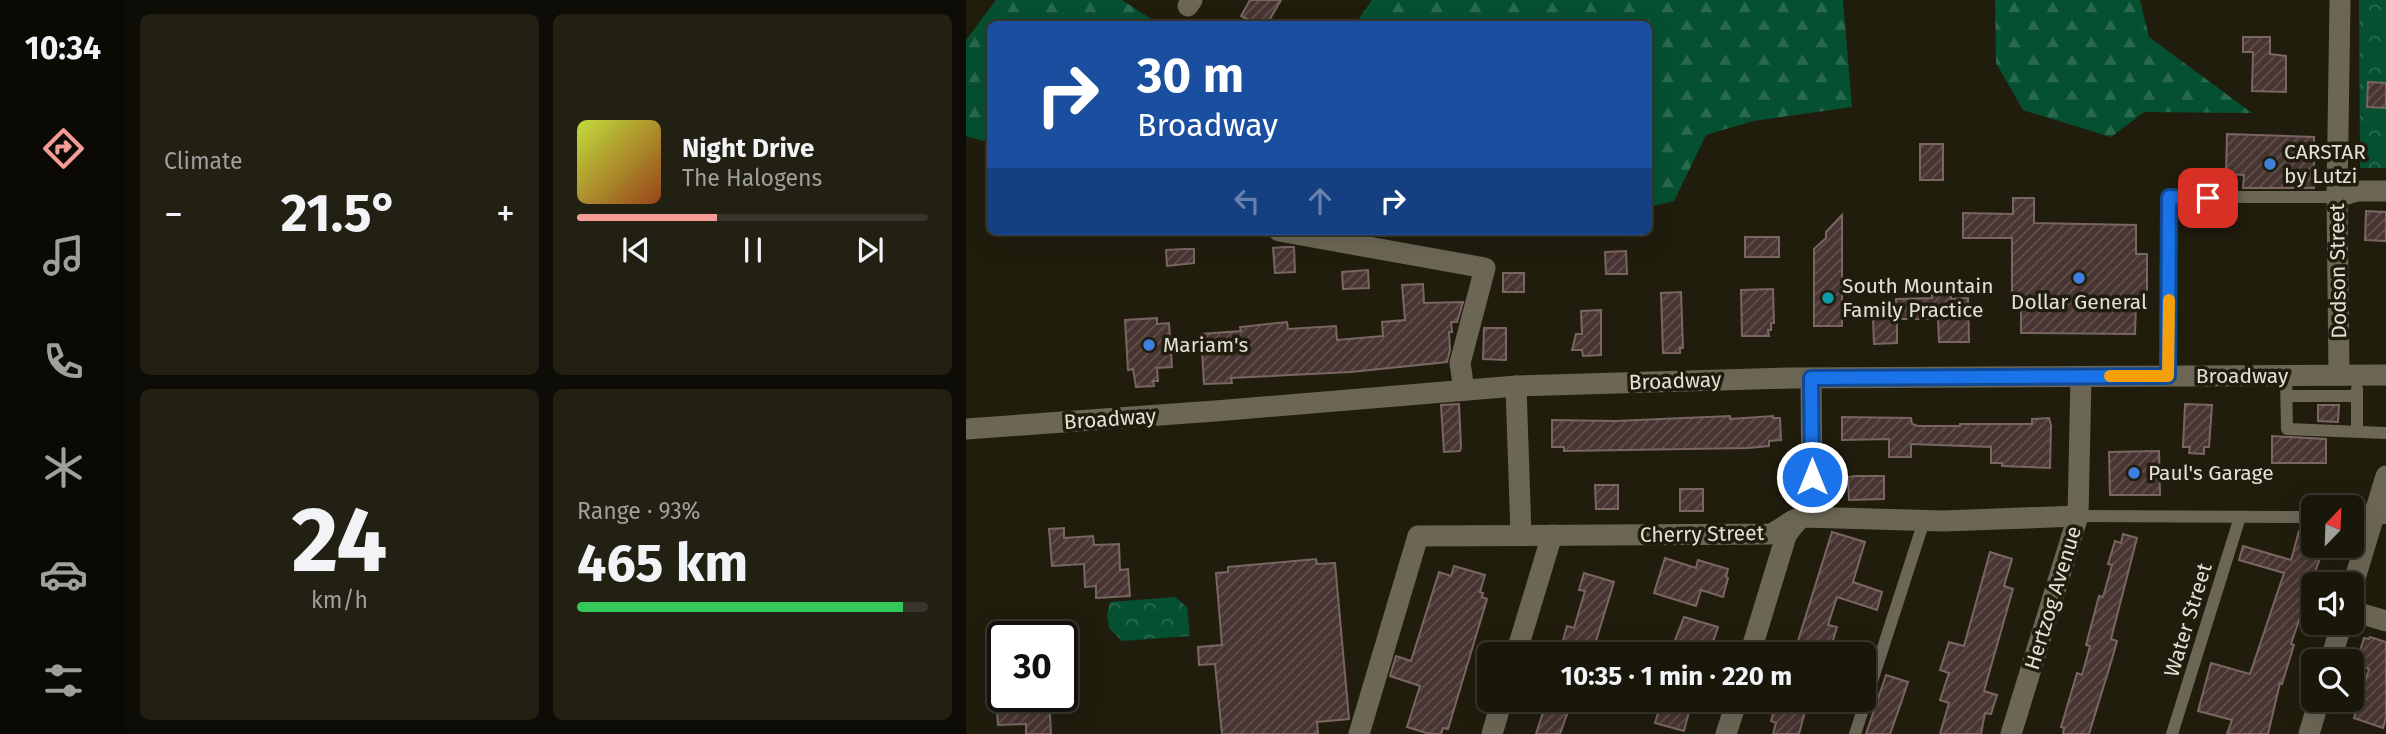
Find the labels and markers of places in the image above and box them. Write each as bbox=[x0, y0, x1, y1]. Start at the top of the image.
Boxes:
place label: CARSTAR by Lutzi bbox=[2284, 139, 2366, 189]
marker: CARSTAR by Lutzi bbox=[2262, 156, 2278, 172]
pin bbox=[2178, 168, 2238, 228]
marker: Dollar General bbox=[2071, 270, 2087, 286]
place label: South Mountain Family Practice bbox=[1842, 273, 1994, 323]
place label: Dollar General bbox=[2011, 289, 2147, 315]
marker: South Mountain Family Practice bbox=[1820, 290, 1836, 306]
place label: Mariam's bbox=[1163, 332, 1248, 358]
marker: Mariam's bbox=[1141, 337, 1157, 353]
place label: Paul's Garage bbox=[2148, 460, 2274, 486]
marker: Paul's Garage bbox=[2126, 465, 2142, 481]

